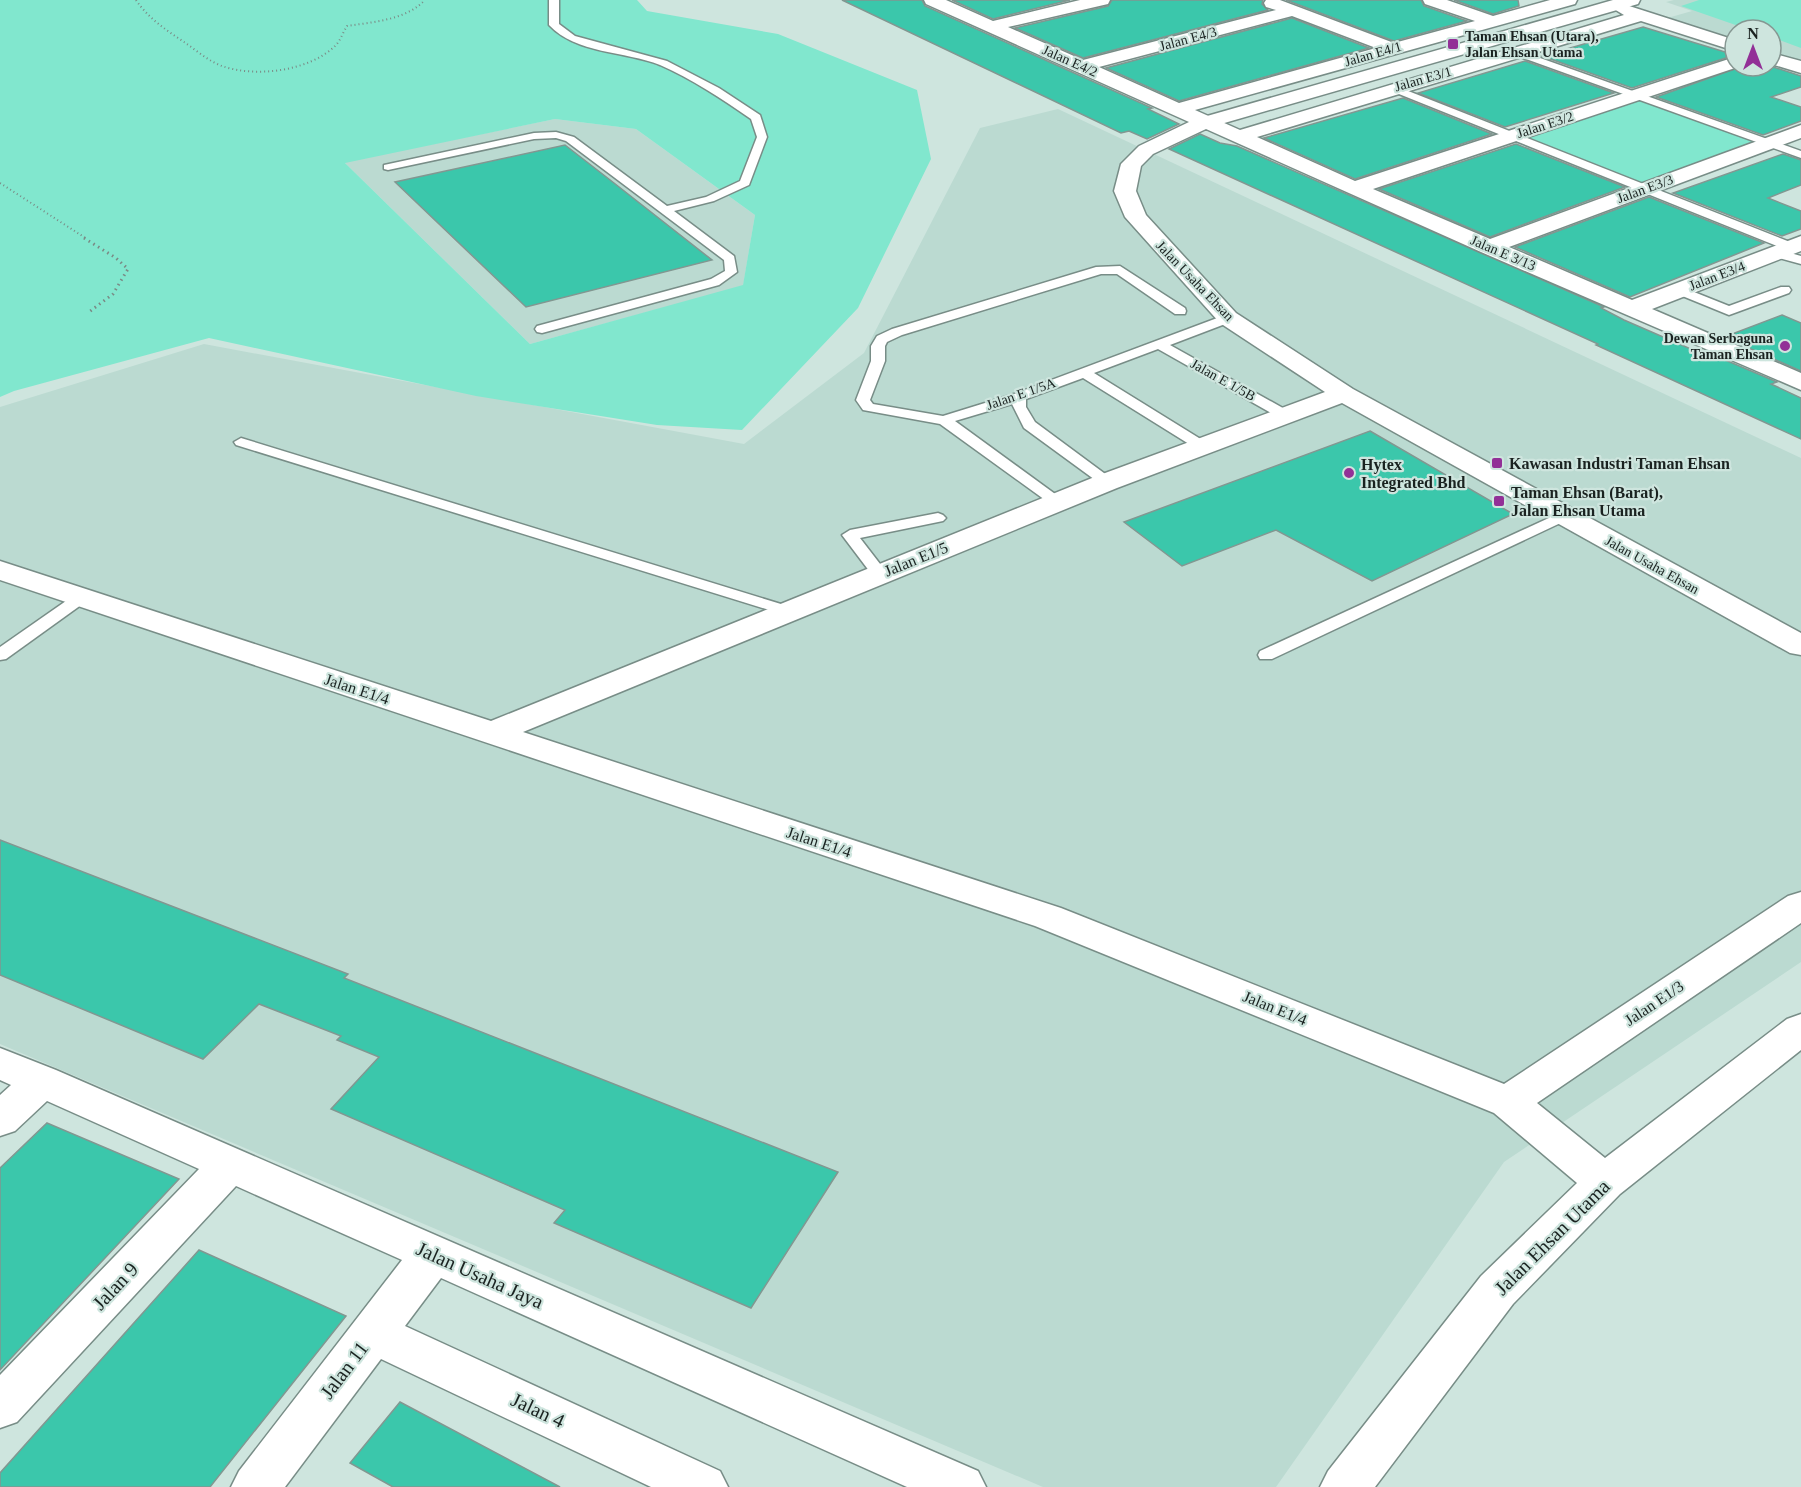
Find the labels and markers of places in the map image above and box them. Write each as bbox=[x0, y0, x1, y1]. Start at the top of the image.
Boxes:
place label: Taman Ehsan (Utara), Jalan Ehsan Utama bbox=[1465, 29, 1599, 60]
marker: Taman Ehsan (Utara), Jalan Ehsan Utama bbox=[1446, 37, 1460, 51]
place label: Dewan Serbaguna Taman Ehsan bbox=[1664, 331, 1773, 362]
marker: Dewan Serbaguna Taman Ehsan bbox=[1778, 339, 1792, 353]
place label: Kawasan Industri Taman Ehsan bbox=[1509, 455, 1730, 472]
place label: Hytex Integrated Bhd bbox=[1361, 456, 1466, 492]
marker: Kawasan Industri Taman Ehsan bbox=[1490, 456, 1504, 470]
marker: Hytex Integrated Bhd bbox=[1342, 466, 1356, 480]
place label: Taman Ehsan (Barat), Jalan Ehsan Utama bbox=[1511, 484, 1663, 519]
marker: Taman Ehsan (Barat), Jalan Ehsan Utama bbox=[1492, 494, 1506, 508]

